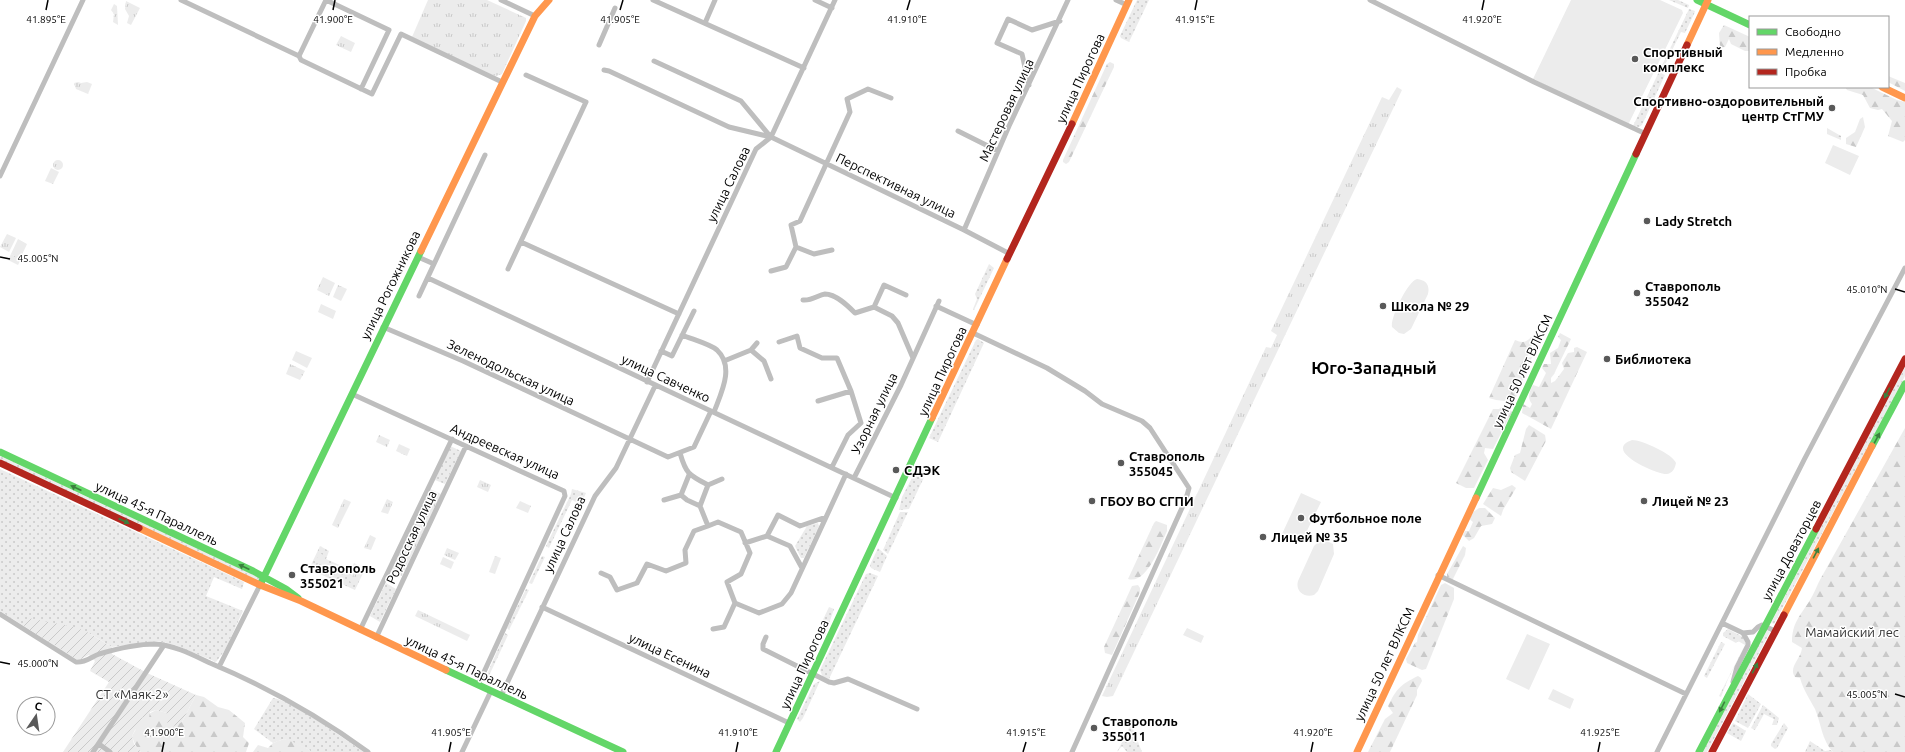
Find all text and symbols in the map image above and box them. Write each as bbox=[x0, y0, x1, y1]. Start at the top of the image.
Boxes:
text: 41.895°E bbox=[26, 14, 66, 25]
text: 41.900°E bbox=[313, 14, 353, 25]
text: 41.905°E bbox=[600, 14, 640, 25]
text: 41.910°E bbox=[887, 14, 927, 25]
text: 41.915°E bbox=[1175, 14, 1215, 25]
text: 41.920°E bbox=[1462, 14, 1502, 25]
legend bbox=[1749, 16, 1889, 88]
text: Свободно bbox=[1785, 25, 1841, 38]
street label: улица Пирогова bbox=[1053, 31, 1107, 125]
place label: Спортивный комплекс bbox=[1643, 45, 1723, 74]
text: Медленно bbox=[1785, 45, 1844, 58]
marker: Спортивный комплекс bbox=[1630, 54, 1640, 64]
street label: Мастеровая улица bbox=[976, 56, 1036, 164]
text: Пробка bbox=[1785, 65, 1827, 78]
place label: Спортивно-оздоровительный центр СтГМУ bbox=[1633, 94, 1825, 123]
marker: Спортивно-оздоровительный центр СтГМУ bbox=[1827, 103, 1837, 113]
street label: улица Салова bbox=[704, 144, 752, 224]
street label: Перспективная улица bbox=[834, 150, 958, 220]
place label: Lady Stretch bbox=[1655, 214, 1732, 228]
marker: Lady Stretch bbox=[1642, 216, 1652, 226]
street label: улица Рогожникова bbox=[358, 228, 422, 342]
text: 45.005°N bbox=[17, 253, 59, 264]
place label: Ставрополь 355042 bbox=[1645, 279, 1721, 308]
text: 45.010°N bbox=[1846, 284, 1888, 295]
marker: Ставрополь 355042 bbox=[1632, 288, 1642, 298]
place label: Школа № 29 bbox=[1391, 299, 1469, 313]
marker: Школа № 29 bbox=[1378, 301, 1388, 311]
street label: улица 50 лет ВЛКСМ bbox=[1489, 312, 1555, 430]
street label: улица Пирогова bbox=[915, 324, 969, 418]
street label: Зеленодольская улица bbox=[445, 336, 577, 408]
street label: улица Савченко bbox=[620, 351, 712, 405]
place label: Библиотека bbox=[1615, 352, 1691, 366]
marker: Библиотека bbox=[1602, 354, 1612, 364]
district label: Юго-Западный bbox=[1311, 358, 1437, 377]
street label: Узорная улица bbox=[848, 370, 900, 456]
one-way arrow bbox=[1884, 388, 1890, 399]
street label: Андреевская улица bbox=[448, 421, 562, 481]
one-way arrow bbox=[1873, 432, 1880, 443]
place label: Ставрополь 355045 bbox=[1129, 449, 1205, 478]
marker: Ставрополь 355045 bbox=[1116, 458, 1126, 468]
place label: СДЭК bbox=[904, 463, 940, 477]
marker: СДЭК bbox=[891, 465, 901, 475]
street label: улица 45-я Параллель bbox=[93, 478, 221, 548]
one-way arrow bbox=[70, 485, 81, 491]
street label: Родосская улица bbox=[383, 488, 439, 586]
street label: улица Салова bbox=[540, 494, 588, 574]
place label: ГБОУ ВО СГПИ bbox=[1100, 494, 1194, 508]
place label: Лицей № 23 bbox=[1652, 494, 1729, 508]
marker: ГБОУ ВО СГПИ bbox=[1087, 496, 1097, 506]
marker: Лицей № 23 bbox=[1639, 496, 1649, 506]
street label: улица Доваторцев bbox=[1759, 497, 1823, 603]
place label: Футбольное поле bbox=[1309, 511, 1422, 525]
marker: Футбольное поле bbox=[1296, 513, 1306, 523]
one-way arrow bbox=[118, 518, 130, 524]
place label: Лицей № 35 bbox=[1271, 530, 1348, 544]
marker: Лицей № 35 bbox=[1258, 532, 1268, 542]
one-way arrow bbox=[1813, 547, 1819, 558]
place label: Ставрополь 355021 bbox=[300, 561, 376, 590]
one-way arrow bbox=[238, 564, 250, 570]
marker: Ставрополь 355021 bbox=[287, 570, 297, 580]
street label: улица 50 лет ВЛКСМ bbox=[1351, 605, 1417, 723]
street label: улица Пирогова bbox=[777, 617, 831, 711]
park label: Мамайский лес bbox=[1805, 625, 1899, 639]
street label: улица Есенина bbox=[627, 630, 713, 680]
street label: улица 45-я Параллель bbox=[403, 632, 531, 702]
text: 45.000°N bbox=[17, 658, 59, 669]
one-way arrow bbox=[1752, 662, 1759, 673]
park label: СТ «Маяк-2» bbox=[95, 687, 169, 701]
text: 45.005°N bbox=[1846, 689, 1888, 700]
north arrow bbox=[16, 696, 56, 736]
text: С bbox=[33, 700, 43, 713]
one-way arrow bbox=[1719, 701, 1726, 713]
place label: Ставрополь 355011 bbox=[1102, 714, 1178, 743]
marker: Ставрополь 355011 bbox=[1089, 723, 1099, 733]
text: 41.900°E bbox=[144, 727, 184, 738]
text: 41.905°E bbox=[431, 727, 471, 738]
text: 41.910°E bbox=[718, 727, 758, 738]
text: 41.915°E bbox=[1006, 727, 1046, 738]
text: 41.920°E bbox=[1293, 727, 1333, 738]
text: 41.925°E bbox=[1580, 727, 1620, 738]

